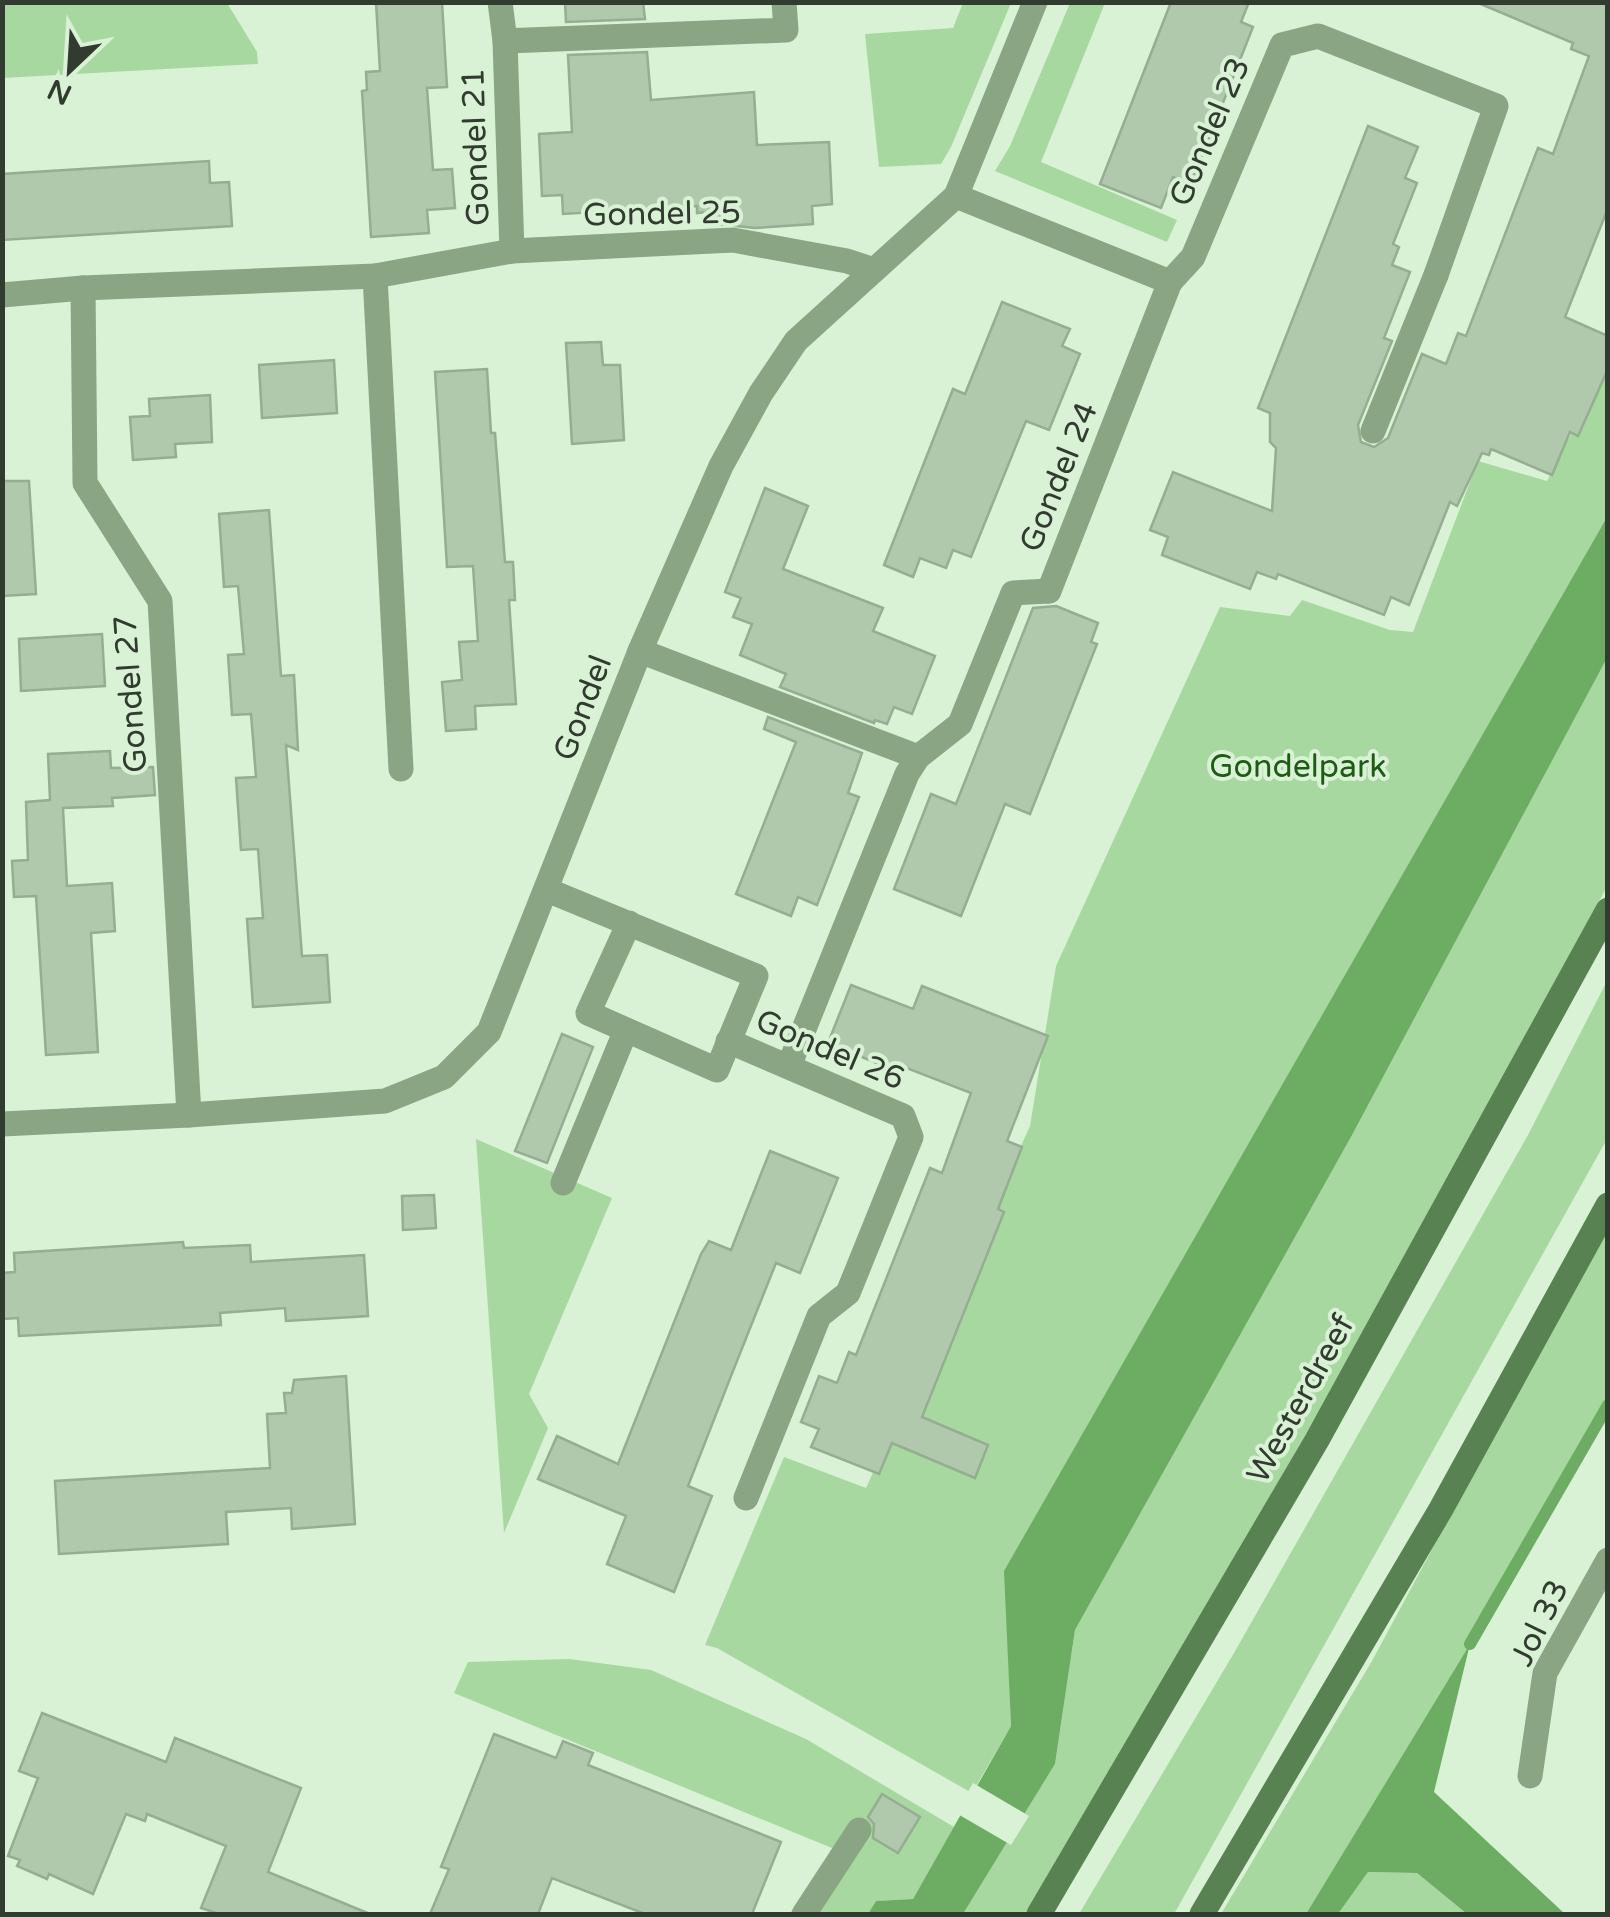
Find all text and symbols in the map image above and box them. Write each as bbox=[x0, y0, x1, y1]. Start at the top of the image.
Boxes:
north arrow bbox=[20, 20, 120, 120]
street label: Gondel 23 bbox=[1162, 52, 1258, 212]
street label: Gondel 21 bbox=[454, 67, 498, 227]
text: N bbox=[42, 72, 77, 112]
street label: Gondel 25 bbox=[583, 194, 741, 234]
street label: Gondel 24 bbox=[1012, 397, 1106, 557]
street label: Gondel 27 bbox=[107, 614, 155, 774]
street label: Gondel bbox=[546, 650, 620, 766]
park label: Gondelpark bbox=[1209, 748, 1387, 786]
street label: Gondel 26 bbox=[750, 1002, 910, 1098]
street label: Westerdreef bbox=[1239, 1308, 1363, 1490]
street label: Jol 33 bbox=[1503, 1574, 1577, 1672]

